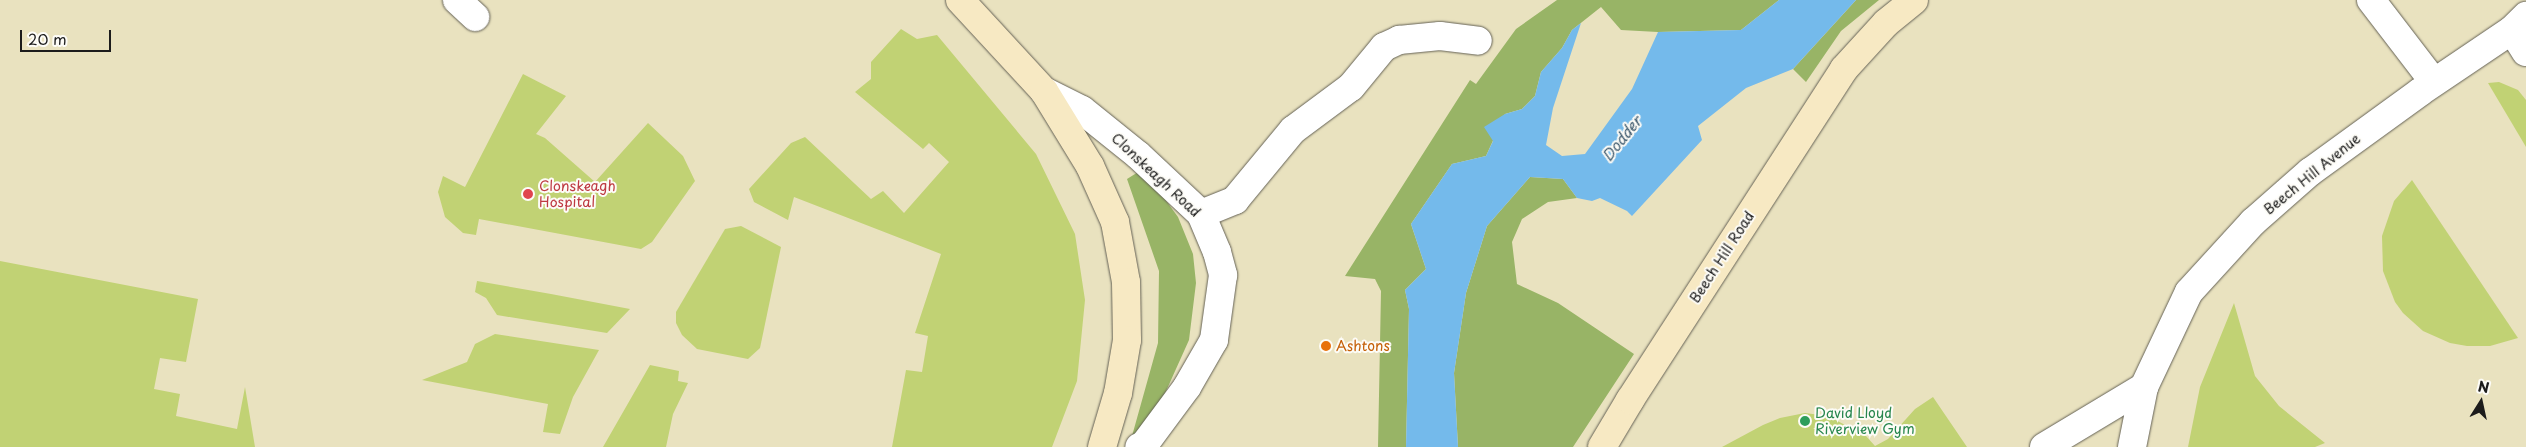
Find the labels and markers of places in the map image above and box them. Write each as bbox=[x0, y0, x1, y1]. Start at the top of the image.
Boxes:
place label: Clonskeagh Hospital bbox=[539, 178, 616, 210]
marker: Clonskeagh Hospital bbox=[521, 187, 535, 201]
place label: Ashtons bbox=[1336, 338, 1390, 354]
marker: Ashtons bbox=[1320, 340, 1332, 352]
place label: David Lloyd Riverview Gym bbox=[1815, 405, 1915, 438]
marker: David Lloyd Riverview Gym bbox=[1799, 415, 1811, 427]

